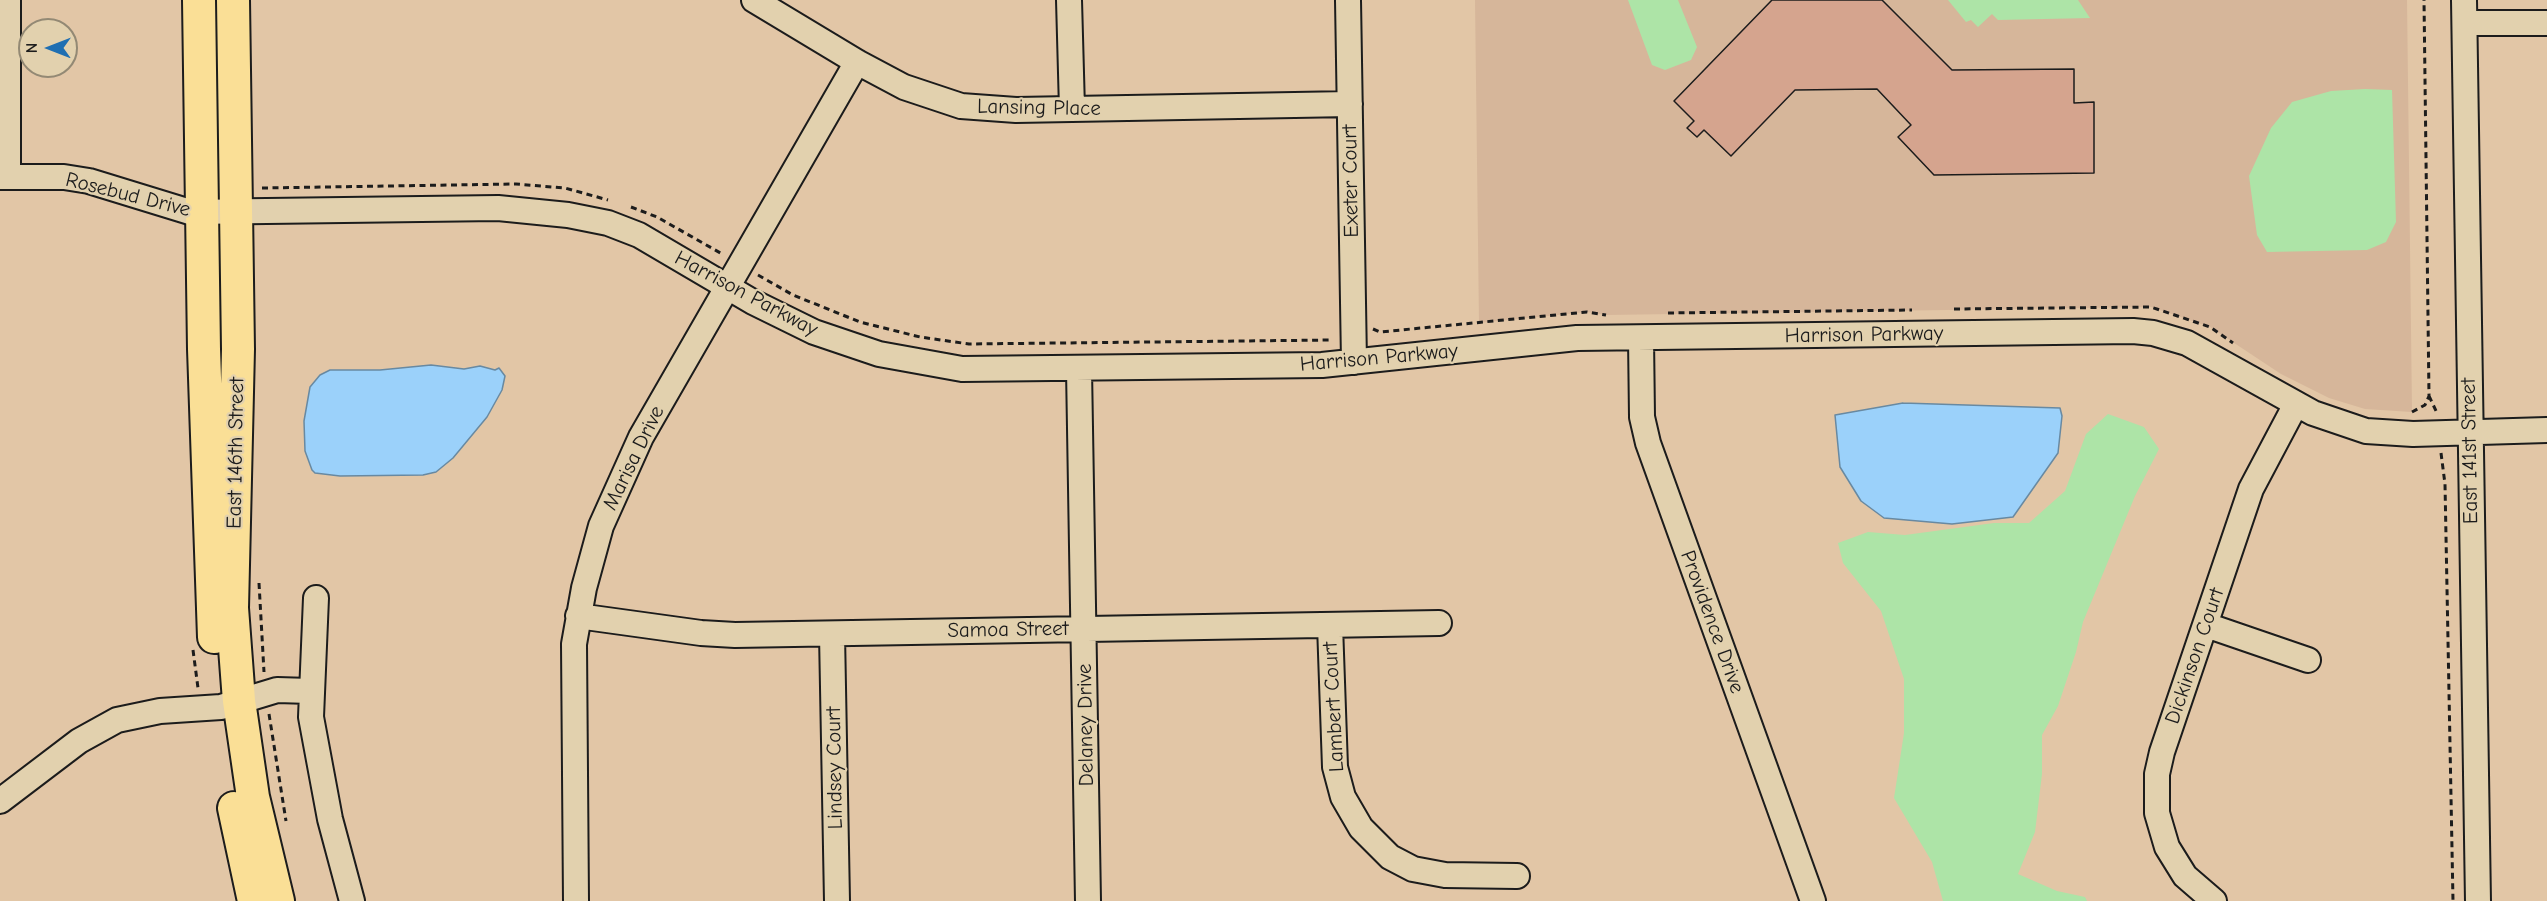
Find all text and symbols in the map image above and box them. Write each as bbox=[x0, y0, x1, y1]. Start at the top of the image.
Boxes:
north arrow bbox=[18, 18, 78, 78]
text: N bbox=[23, 43, 41, 53]
street label: Lansing Place bbox=[977, 94, 1101, 122]
street label: Exeter Court bbox=[1337, 124, 1365, 238]
street label: Rosebud Drive bbox=[63, 167, 193, 223]
street label: Harrison Parkway bbox=[670, 246, 822, 342]
street label: Harrison Parkway bbox=[1785, 321, 1943, 349]
street label: Harrison Parkway bbox=[1299, 339, 1459, 377]
street label: East 146th Street bbox=[222, 377, 250, 529]
street label: East 141st Street bbox=[2456, 378, 2484, 524]
street label: Marisa Drive bbox=[598, 402, 670, 514]
street label: Providence Drive bbox=[1674, 547, 1750, 697]
street label: Dickinson Court bbox=[2160, 585, 2230, 727]
street label: Samoa Street bbox=[947, 616, 1069, 644]
street label: Lambert Court bbox=[1318, 641, 1350, 773]
street label: Delaney Drive bbox=[1072, 663, 1100, 787]
street label: Lindsey Court bbox=[821, 706, 849, 830]

